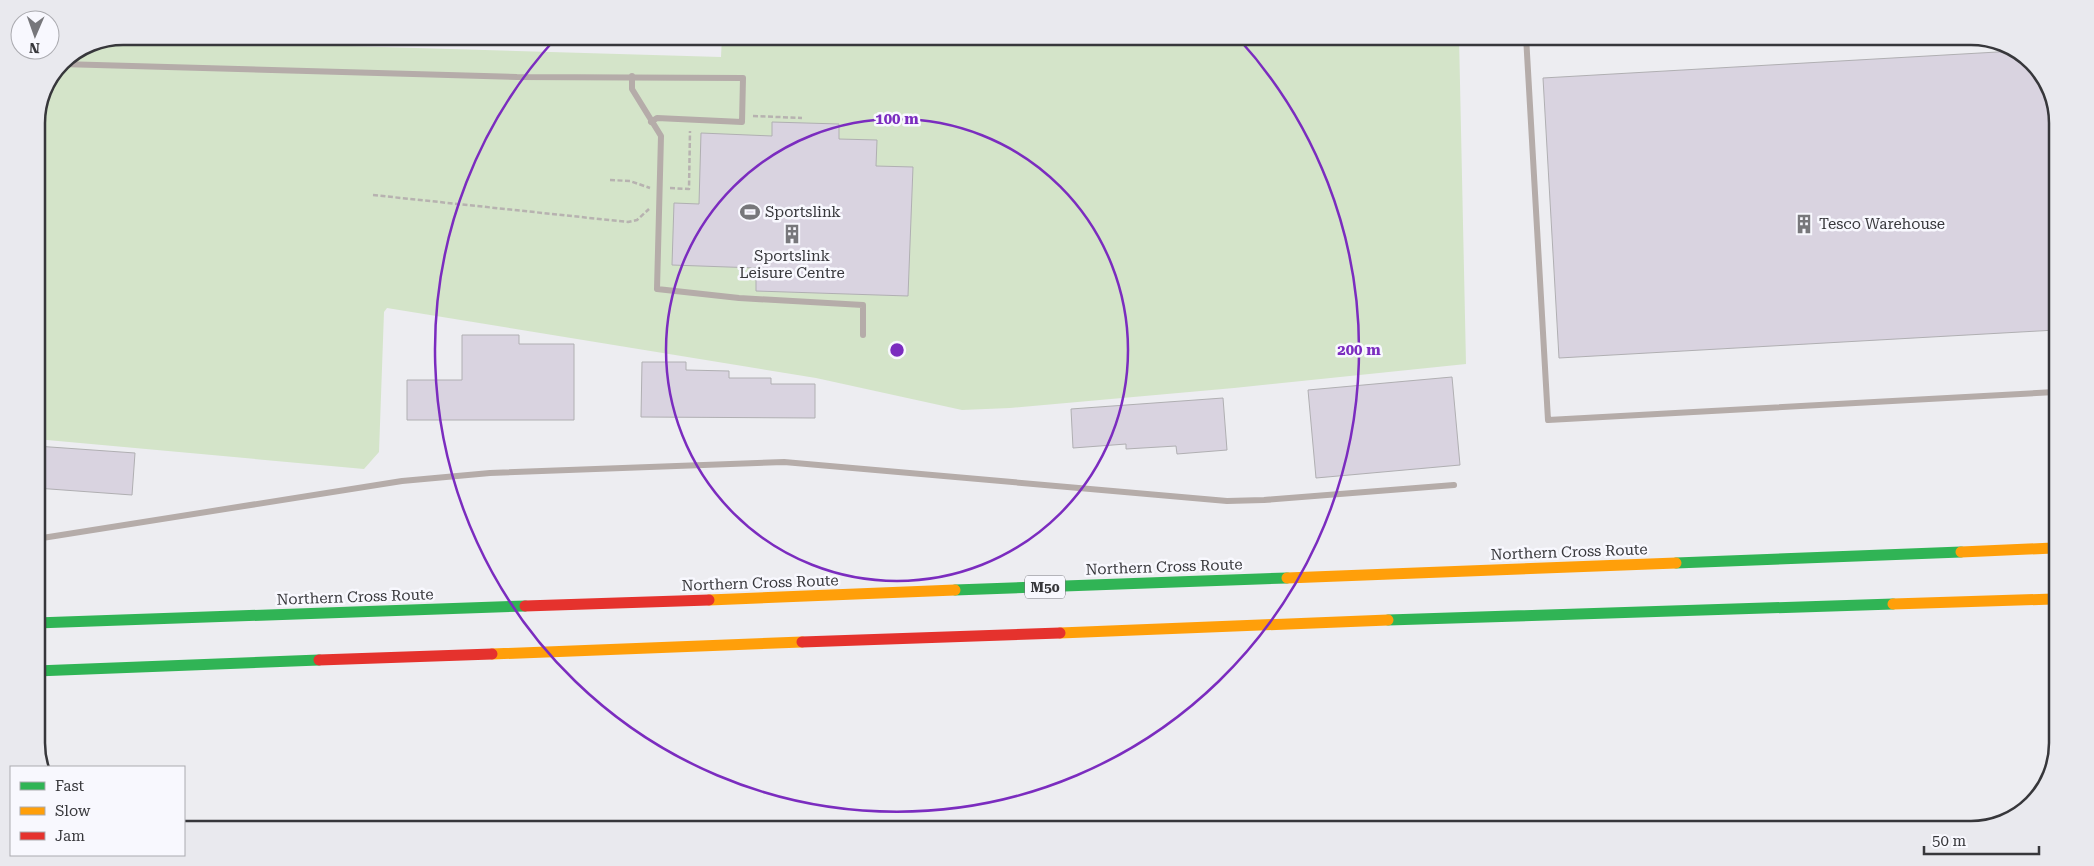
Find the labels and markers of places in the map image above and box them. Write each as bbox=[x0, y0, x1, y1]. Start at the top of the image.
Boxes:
sports icon: Sportslink bbox=[739, 201, 761, 223]
place label: Sportslink bbox=[765, 203, 841, 221]
building icon: Tesco Warehouse bbox=[1793, 213, 1815, 235]
place label: Tesco Warehouse bbox=[1819, 215, 1945, 233]
building icon: Sportslink Leisure Centre bbox=[781, 223, 803, 245]
place label: Sportslink Leisure Centre bbox=[739, 247, 845, 282]
centre of rings bbox=[888, 341, 906, 359]

